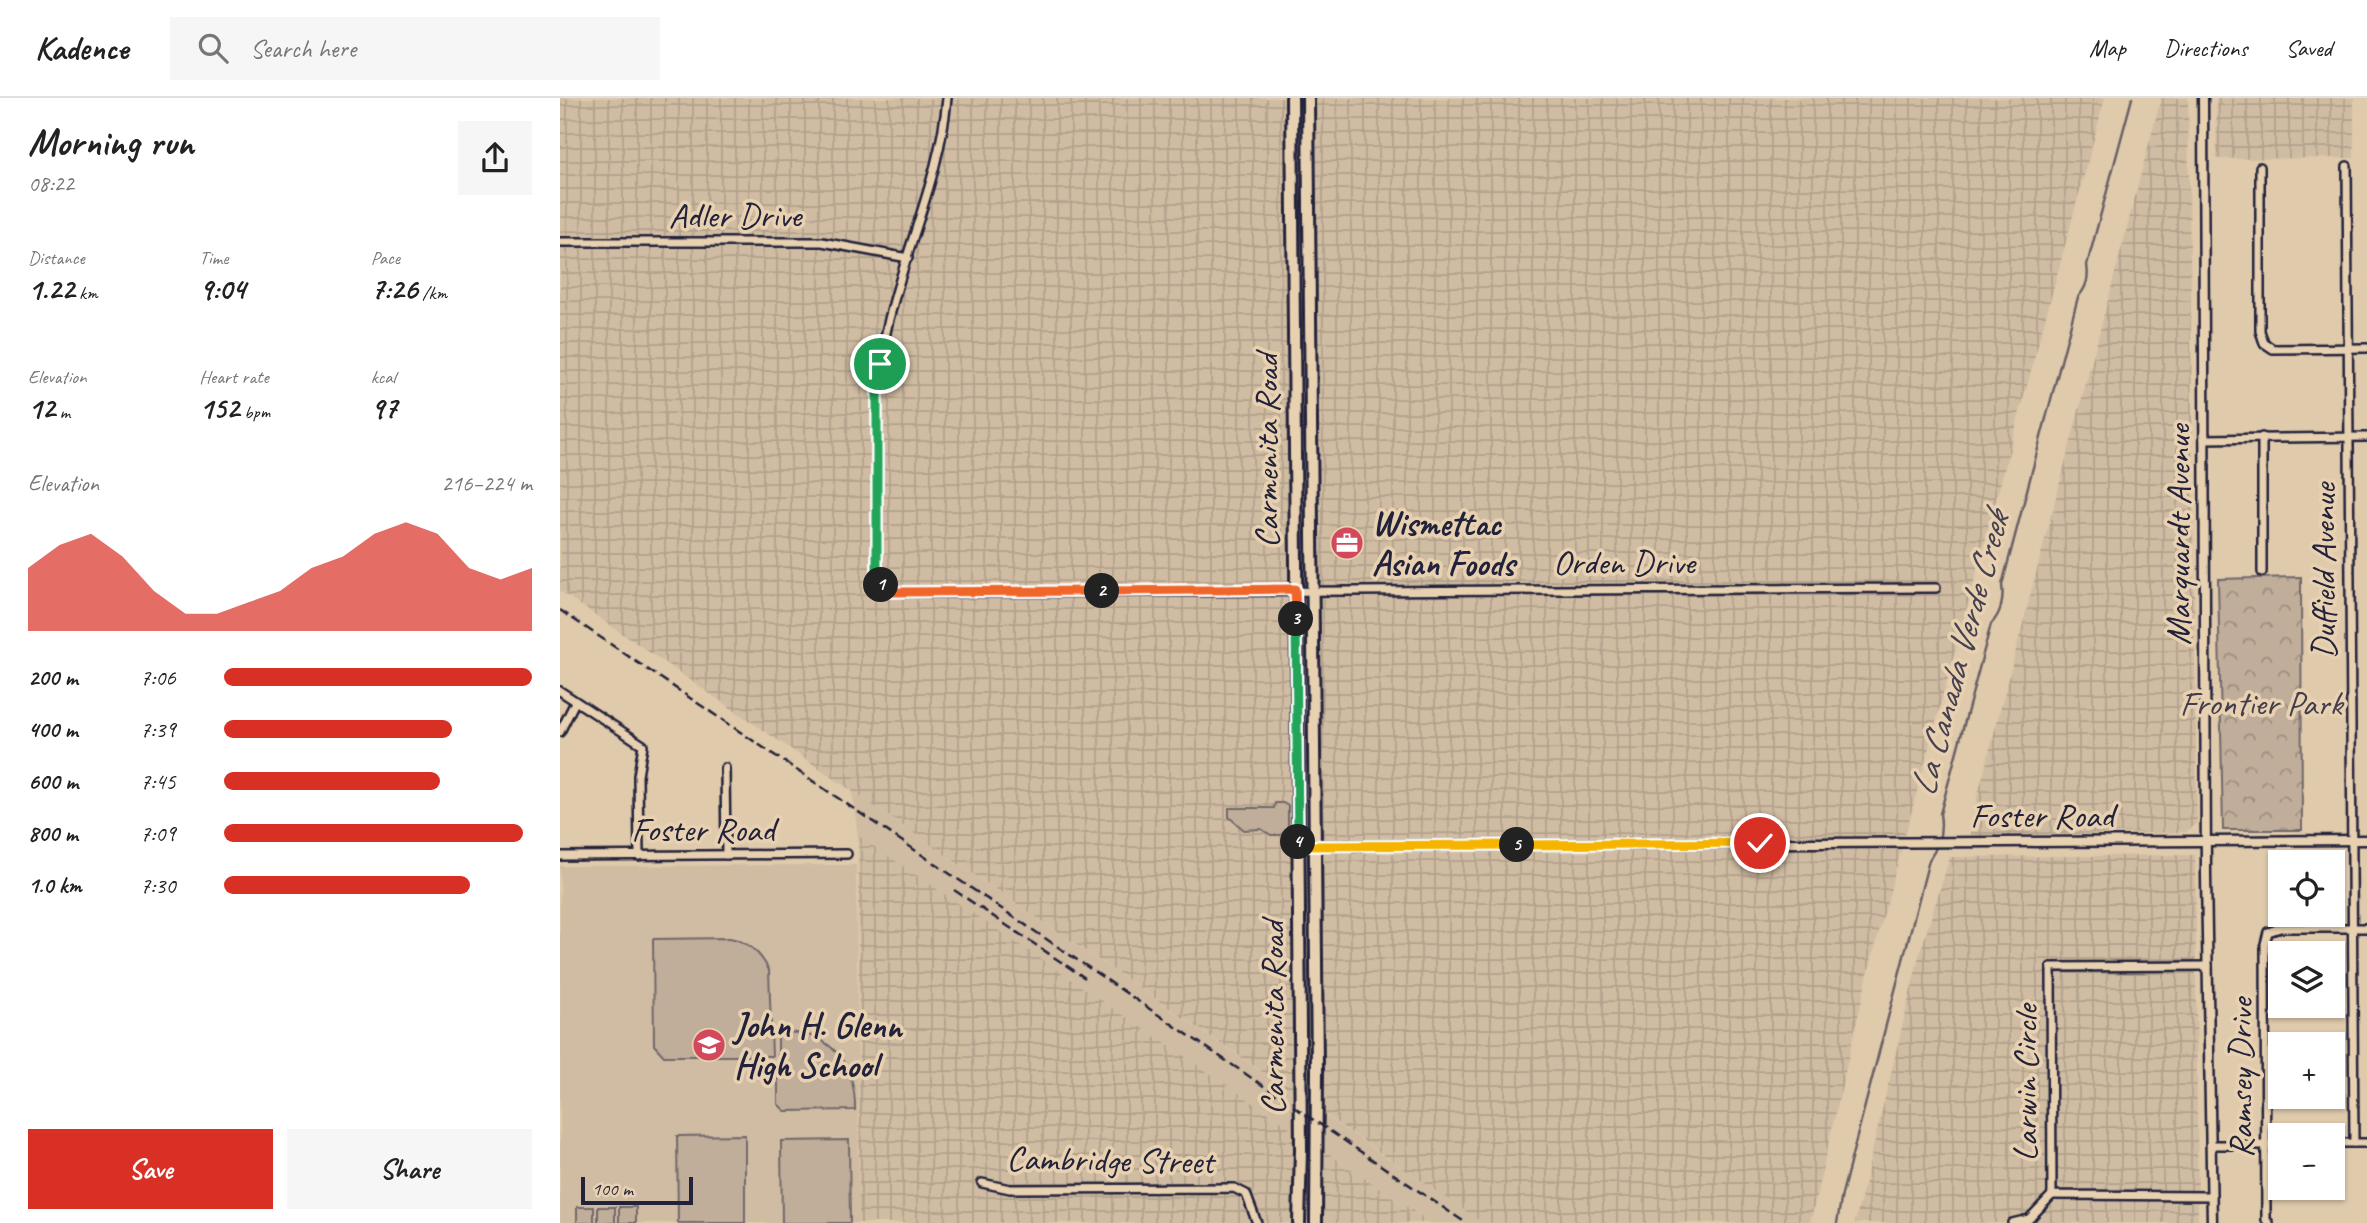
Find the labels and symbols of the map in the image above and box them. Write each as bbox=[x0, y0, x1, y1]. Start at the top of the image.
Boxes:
street label: Adler Drive bbox=[669, 193, 804, 238]
pin bbox=[850, 334, 910, 394]
street label: Carmenita Road bbox=[1244, 349, 1289, 548]
street label: Marquardt Avenue bbox=[2156, 422, 2201, 645]
street label: Duffield Avenue bbox=[2301, 480, 2346, 659]
water label: La Canada Verde Creek bbox=[1899, 500, 2021, 801]
place label: Wismettac Asian Foods bbox=[1372, 501, 1518, 586]
office icon: Wismettac Asian Foods bbox=[1328, 524, 1366, 562]
street label: Orden Drive bbox=[1553, 540, 1698, 585]
pin: 1 bbox=[864, 568, 898, 602]
pin: 2 bbox=[1084, 574, 1120, 608]
pin: 3 bbox=[1278, 602, 1314, 636]
park label: Frontier Park bbox=[2180, 681, 2344, 726]
street label: Foster Road bbox=[1970, 793, 2119, 838]
street label: Foster Road bbox=[631, 807, 780, 852]
pin bbox=[1730, 813, 1790, 873]
pin: 4 bbox=[1280, 824, 1316, 860]
pin: 5 bbox=[1500, 828, 1534, 862]
street label: Carmenita Road bbox=[1250, 916, 1295, 1115]
street label: Ramsey Drive bbox=[2218, 996, 2263, 1158]
street label: Larwin Circle bbox=[2003, 1002, 2048, 1161]
place label: John H. Glenn High School bbox=[732, 1003, 904, 1088]
school or university icon: John H. Glenn High School bbox=[690, 1026, 728, 1064]
street label: Cambridge Street bbox=[1006, 1136, 1217, 1184]
scale bar bbox=[581, 1174, 693, 1206]

